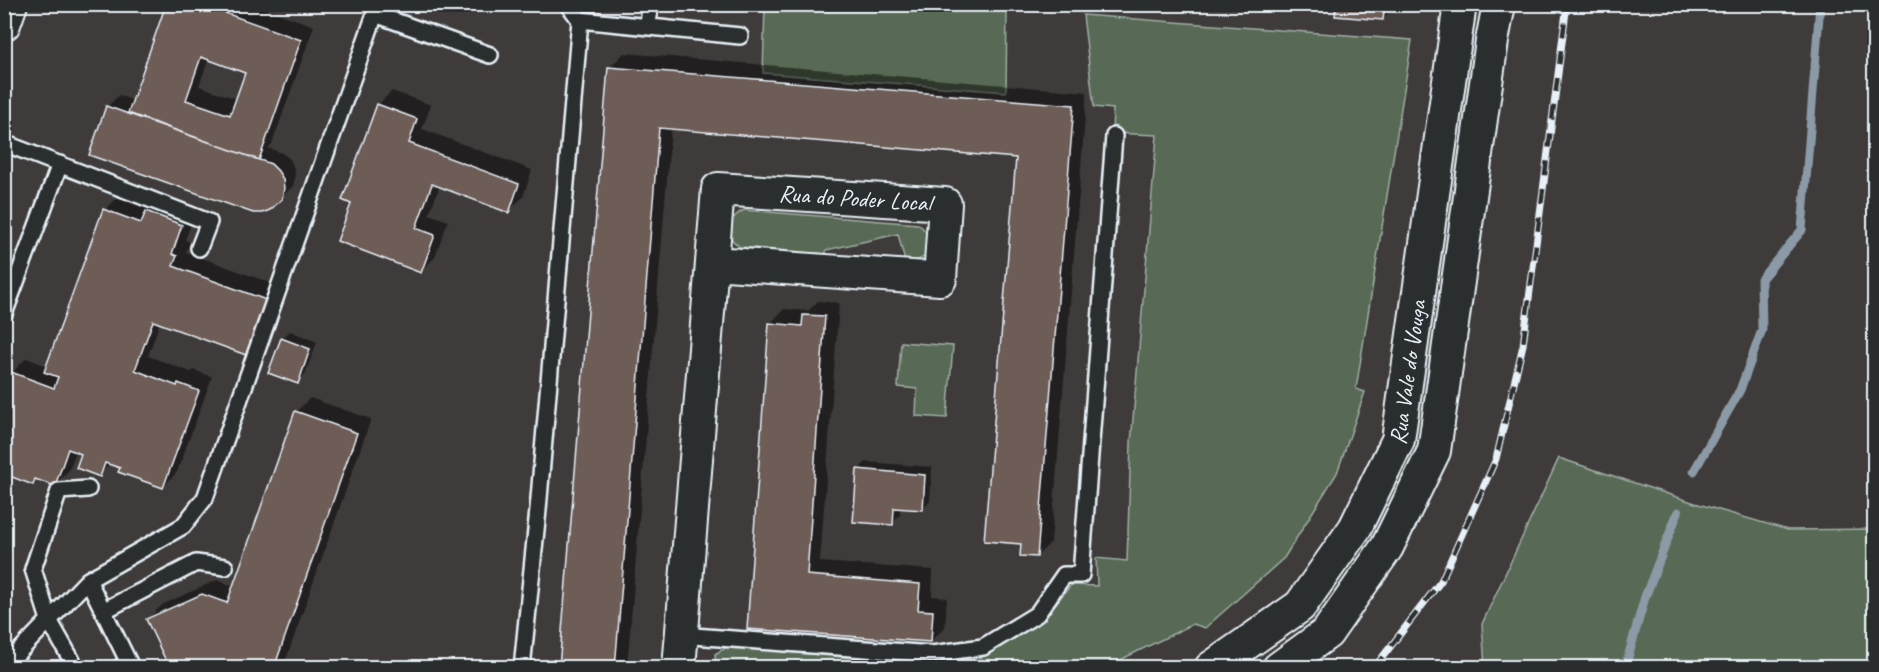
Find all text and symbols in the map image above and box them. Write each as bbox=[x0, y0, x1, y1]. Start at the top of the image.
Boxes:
street label: Rua do Poder Local bbox=[778, 178, 936, 218]
street label: Rua Vale do Vouga bbox=[1383, 297, 1433, 446]

